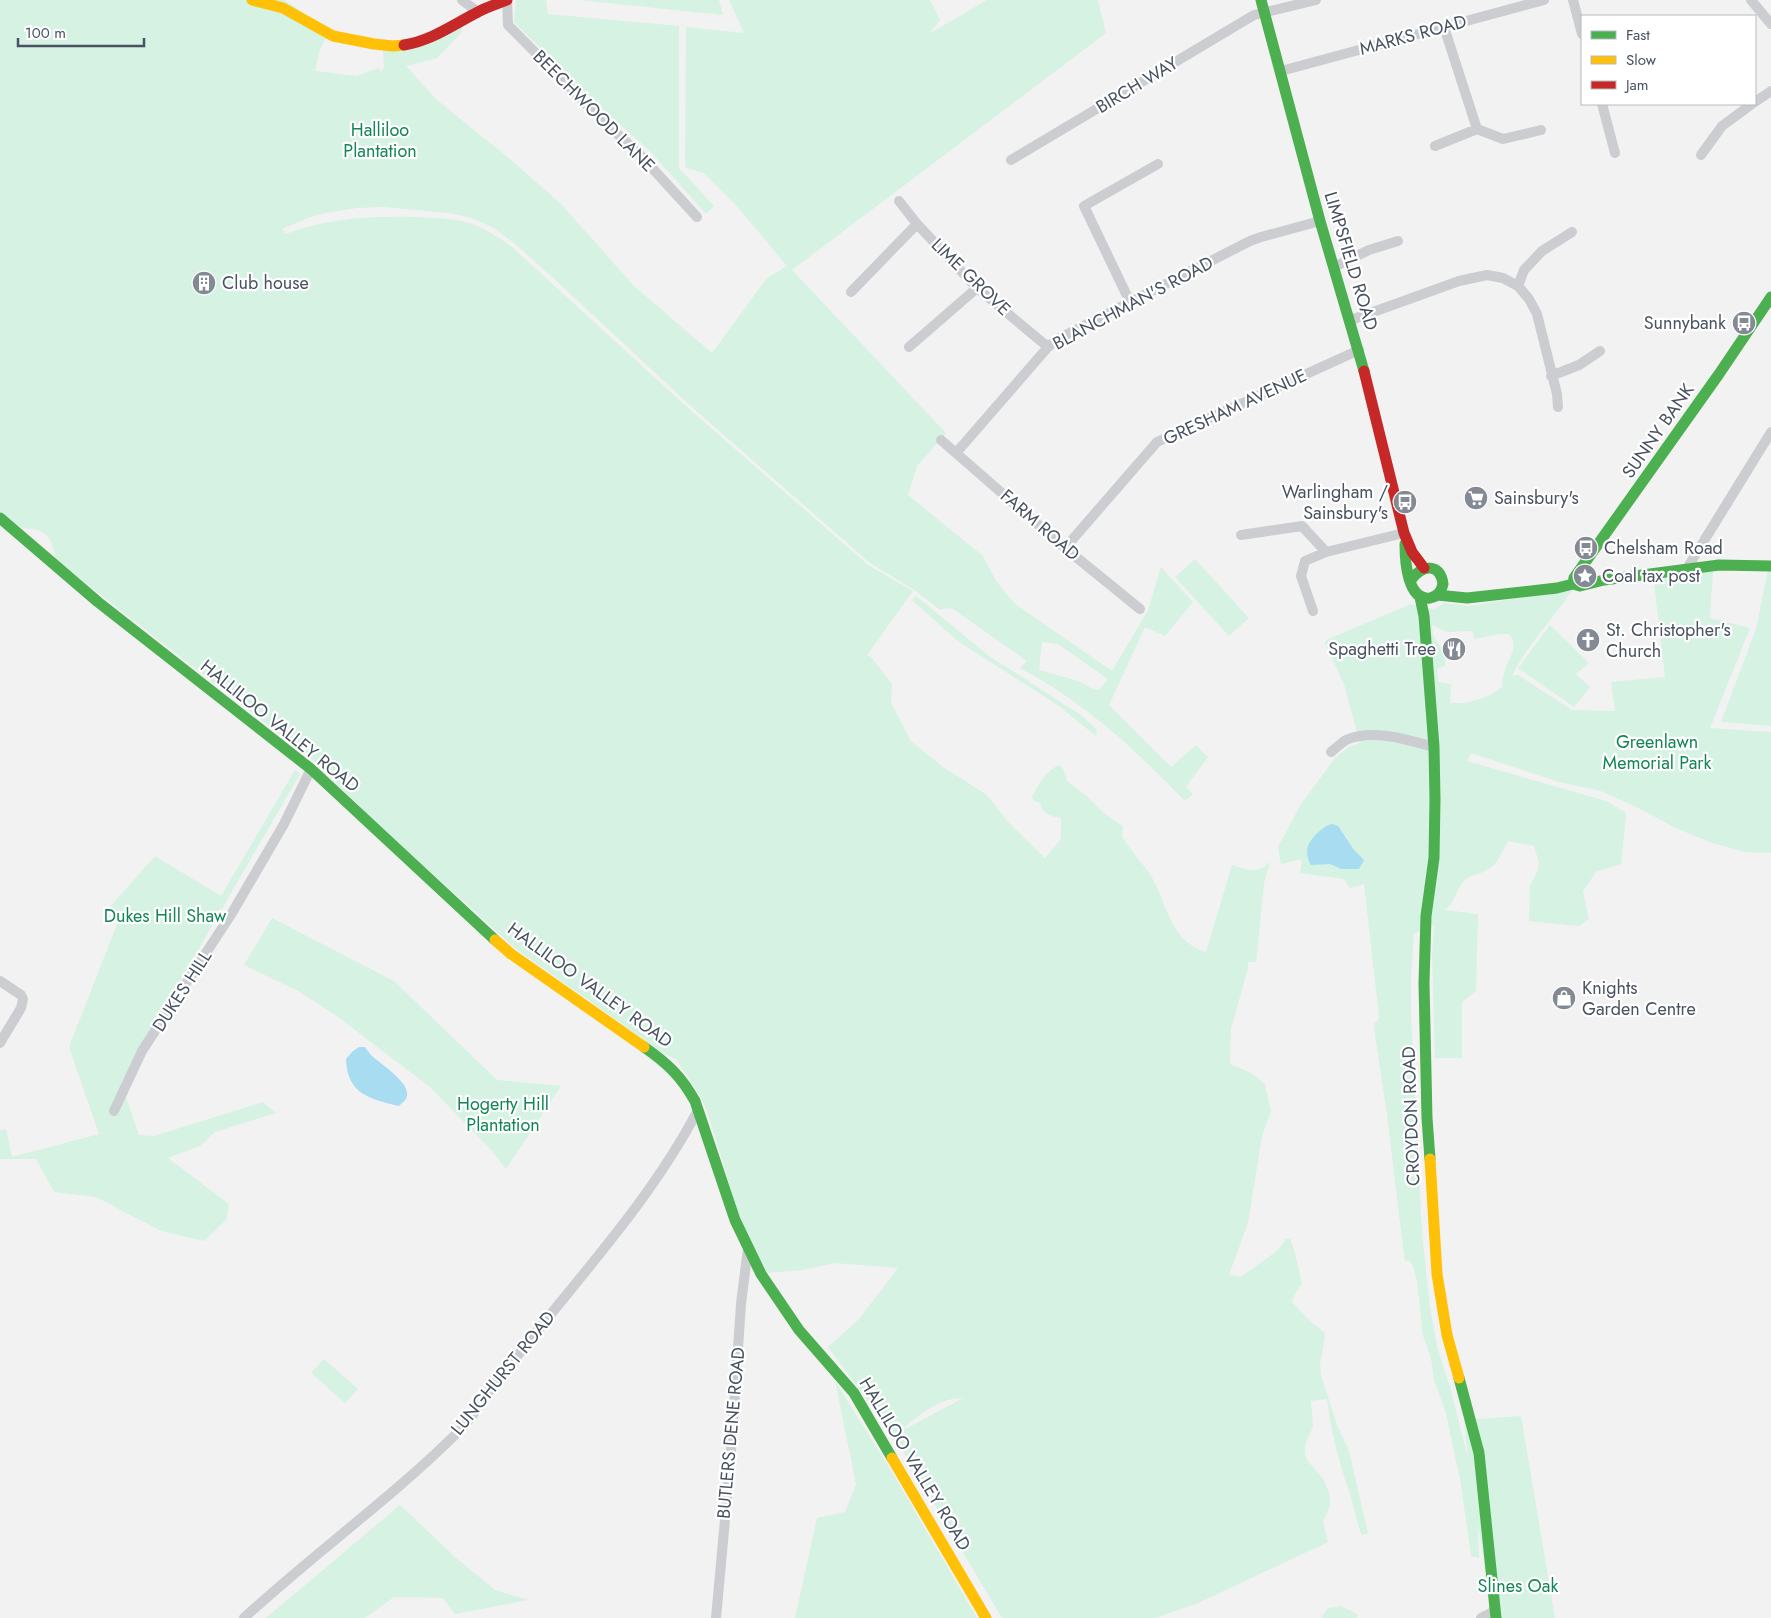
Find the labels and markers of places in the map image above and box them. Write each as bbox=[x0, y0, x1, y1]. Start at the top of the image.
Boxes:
building icon: Club house bbox=[191, 270, 217, 296]
place label: Club house bbox=[222, 270, 309, 296]
place label: Sunnybank bbox=[1644, 310, 1726, 336]
bus stop icon: Sunnybank bbox=[1731, 310, 1757, 336]
place label: Warlingham / Sainsbury's bbox=[1282, 479, 1388, 526]
supermarket icon: Sainsbury's bbox=[1463, 485, 1489, 511]
place label: Sainsbury's bbox=[1494, 485, 1579, 511]
bus stop icon: Warlingham / Sainsbury's bbox=[1392, 489, 1418, 515]
bus stop icon: Chelsham Road bbox=[1573, 535, 1599, 561]
place label: Chelsham Road bbox=[1604, 535, 1723, 561]
place icon: Coal tax post bbox=[1572, 563, 1598, 589]
place label: Coal tax post bbox=[1602, 563, 1701, 589]
place label: St. Christopher's Church bbox=[1606, 617, 1731, 664]
church icon: St. Christopher's Church bbox=[1575, 627, 1601, 653]
place label: Spaghetti Tree bbox=[1328, 636, 1436, 662]
restaurant icon: Spaghetti Tree bbox=[1441, 636, 1467, 662]
place label: Knights Garden Centre bbox=[1582, 975, 1696, 1022]
shop icon: Knights Garden Centre bbox=[1551, 985, 1577, 1011]

